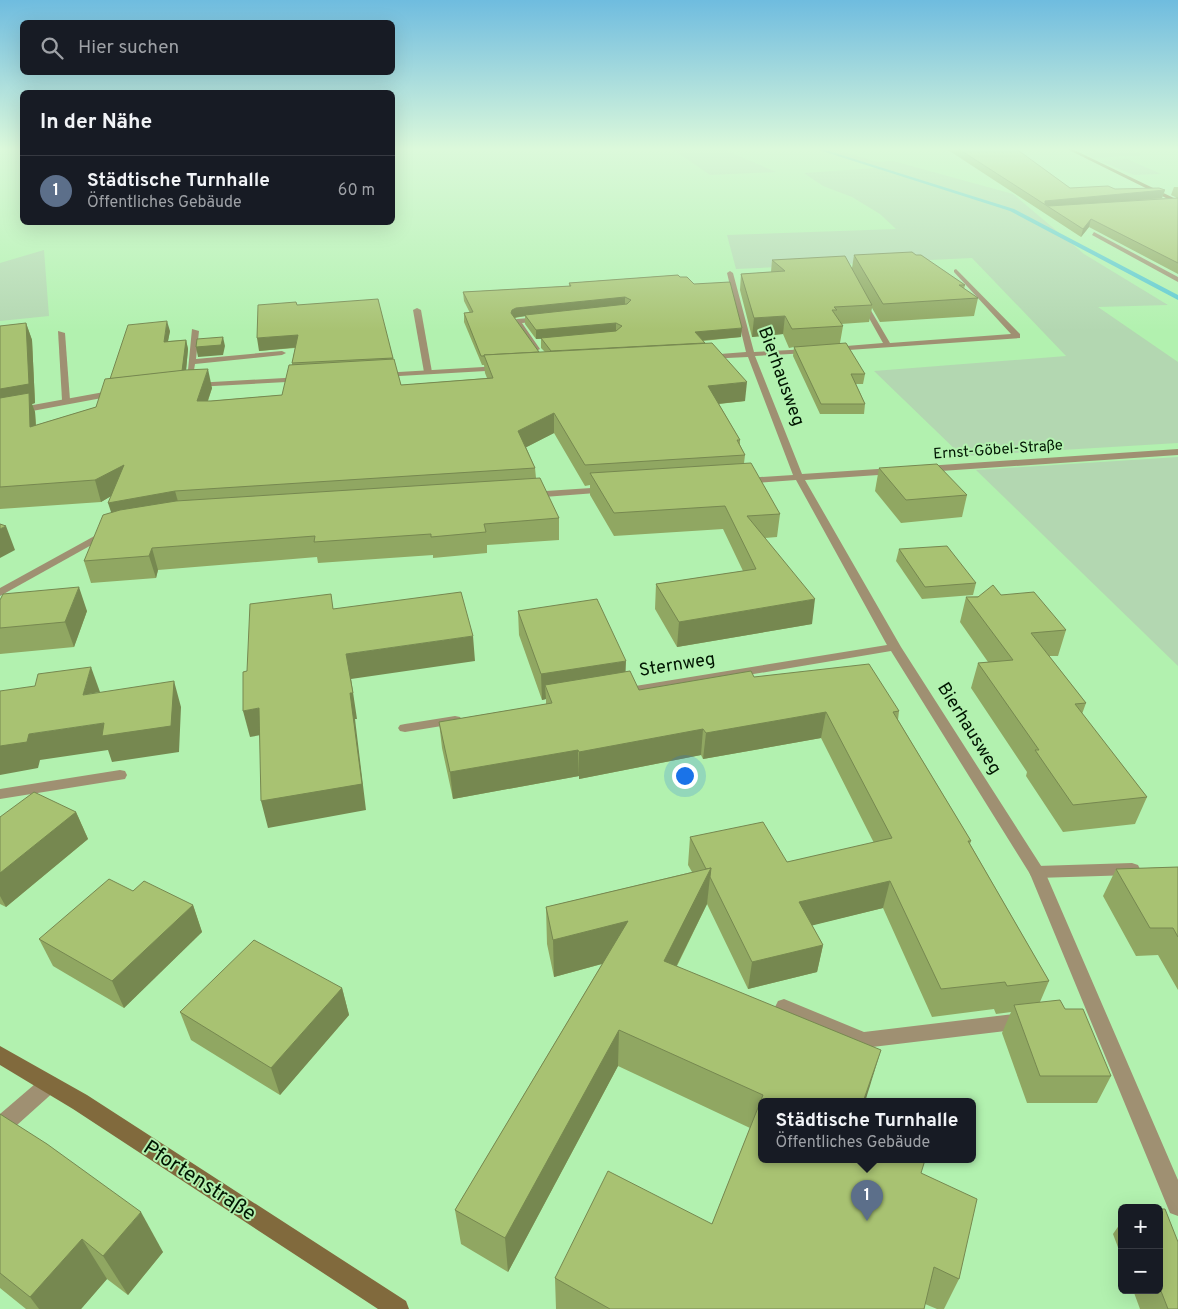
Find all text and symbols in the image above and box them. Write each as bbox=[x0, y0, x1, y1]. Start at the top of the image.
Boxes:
search box bbox=[20, 20, 395, 75]
icon: search bbox=[38, 34, 66, 62]
text: Hier suchen bbox=[78, 36, 179, 60]
text: In der Nähe bbox=[40, 109, 152, 136]
text: Städtische Turnhalle bbox=[87, 169, 270, 193]
text: 1 bbox=[53, 181, 59, 201]
text: 60 m bbox=[338, 181, 375, 201]
text: Öffentliches Gebäude bbox=[87, 193, 242, 213]
street label: Bierhausweg bbox=[752, 324, 809, 429]
street label: Ernst-Göbel-Straße bbox=[933, 436, 1064, 465]
street label: Sternweg bbox=[638, 648, 717, 683]
street label: Bierhausweg bbox=[931, 679, 1006, 779]
your location bbox=[672, 763, 698, 789]
popup bbox=[758, 1098, 976, 1163]
text: Städtische Turnhalle bbox=[776, 1109, 958, 1133]
text: Öffentliches Gebäude bbox=[776, 1133, 930, 1153]
street label: Pfortenstraße bbox=[138, 1135, 261, 1228]
pin: 1 bbox=[851, 1180, 883, 1221]
map controls bbox=[1118, 1204, 1163, 1294]
button: + bbox=[1118, 1204, 1163, 1249]
button: − bbox=[1118, 1249, 1163, 1294]

